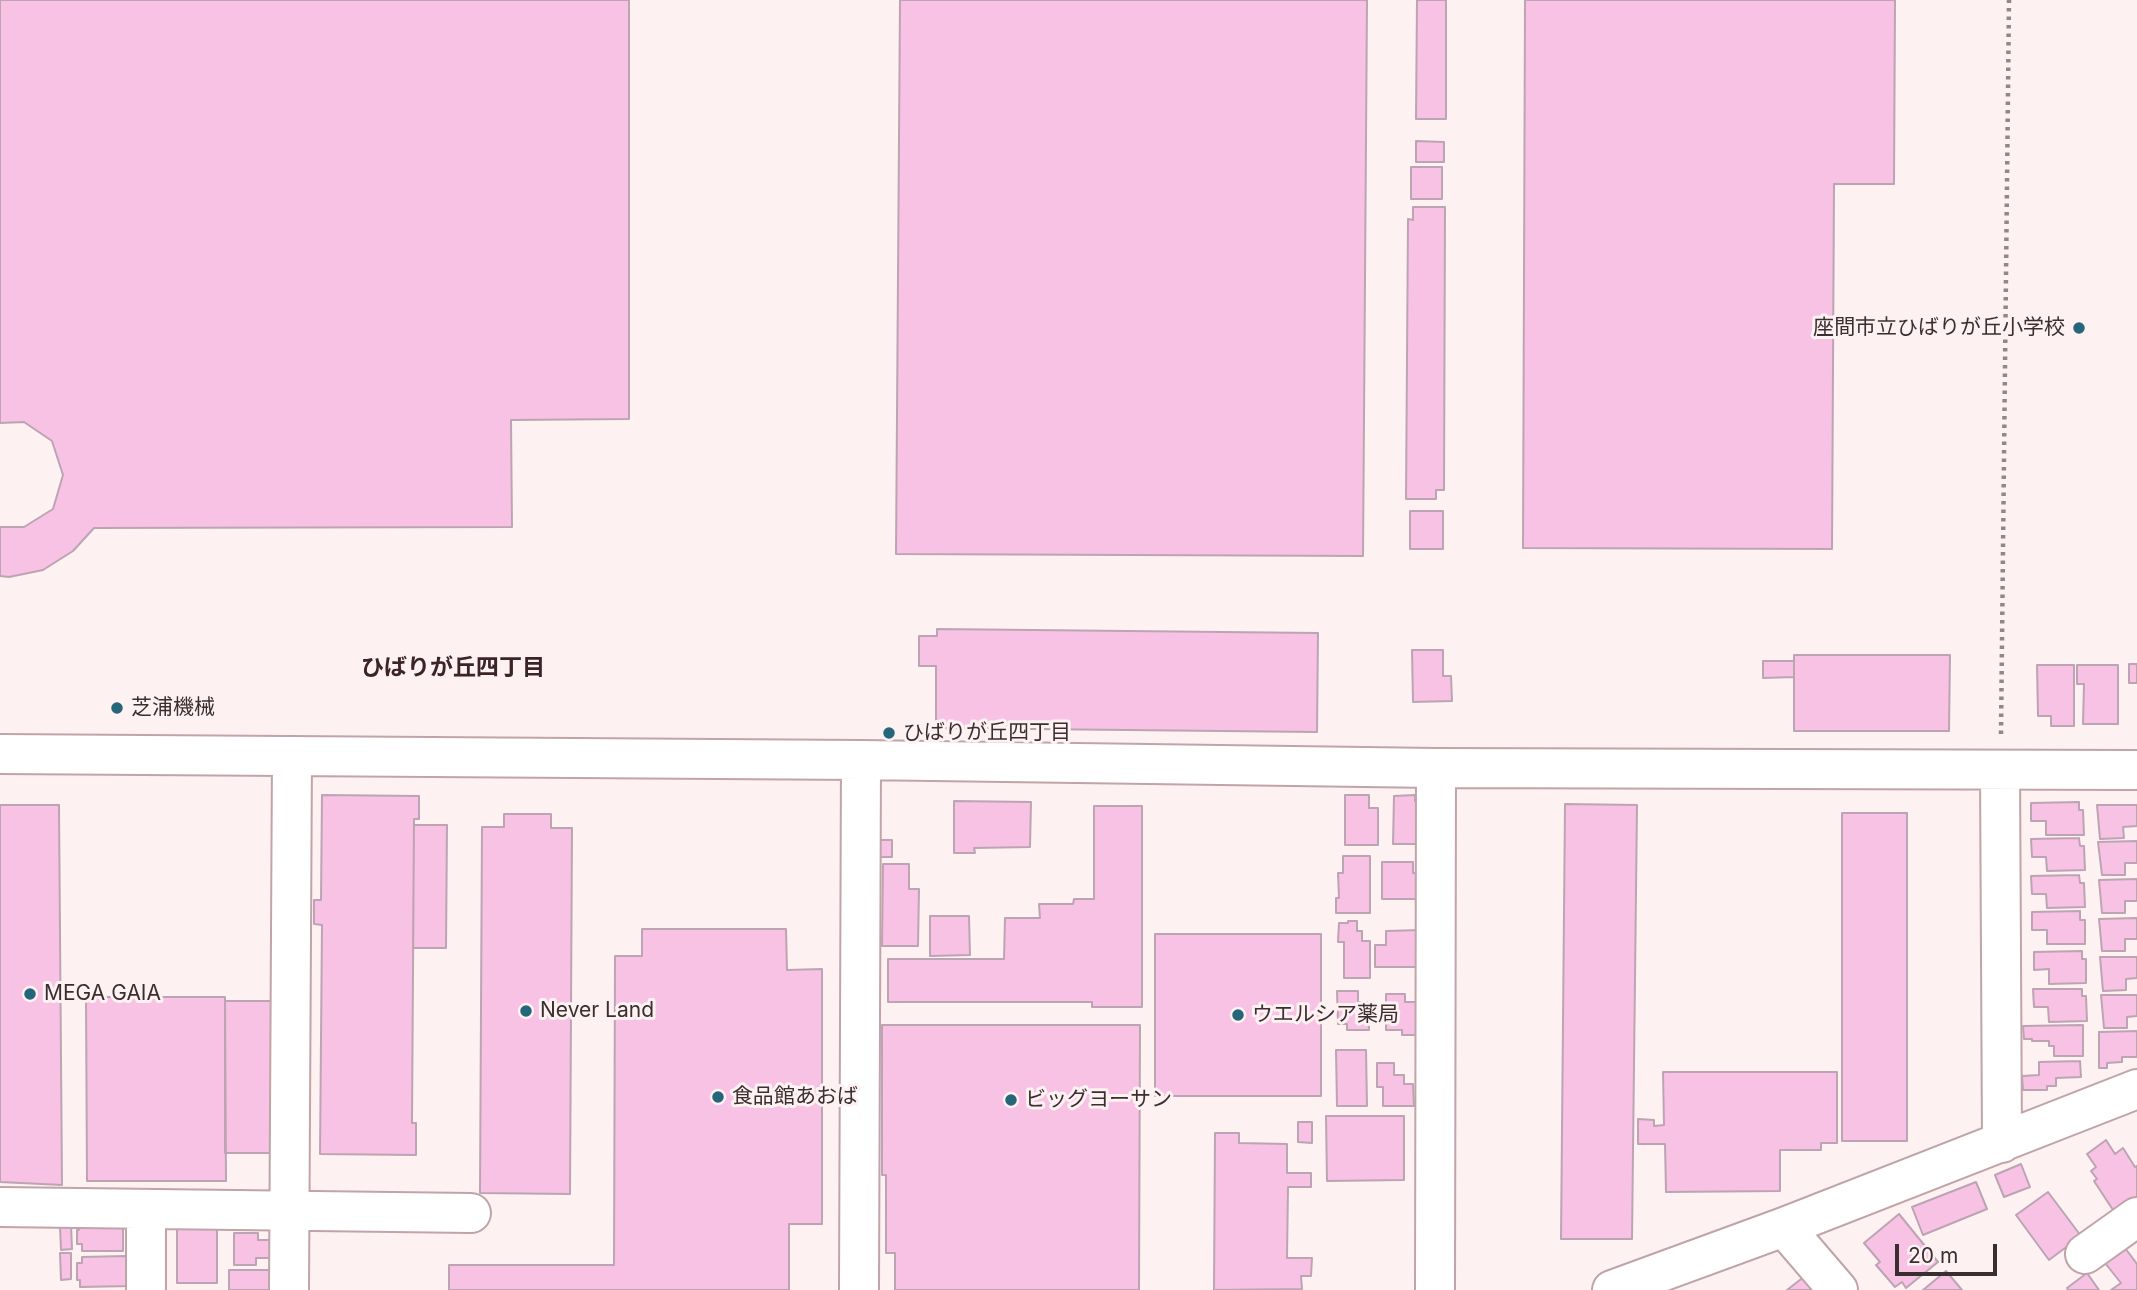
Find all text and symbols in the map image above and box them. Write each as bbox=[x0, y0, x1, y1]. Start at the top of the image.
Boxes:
place label: 座間市立ひばりが丘小学校 bbox=[1813, 315, 2065, 341]
marker: 座間市立ひばりが丘小学校 bbox=[2071, 320, 2087, 336]
district label: ひばりが丘四丁目 bbox=[361, 654, 545, 682]
place label: 芝浦機械 bbox=[131, 695, 215, 721]
marker: 芝浦機械 bbox=[109, 700, 125, 716]
place label: ひばりが丘四丁目 bbox=[903, 720, 1071, 746]
marker: ひばりが丘四丁目 bbox=[881, 725, 897, 741]
place label: MEGA GAIA bbox=[44, 981, 161, 1007]
marker: MEGA GAIA bbox=[22, 986, 38, 1002]
place label: Never Land bbox=[540, 998, 654, 1024]
place label: ウエルシア薬局 bbox=[1252, 1002, 1399, 1028]
marker: Never Land bbox=[518, 1003, 534, 1019]
marker: ウエルシア薬局 bbox=[1230, 1007, 1246, 1023]
place label: 食品館あおば bbox=[732, 1084, 858, 1110]
place label: ビッグヨーサン bbox=[1025, 1087, 1172, 1113]
marker: 食品館あおば bbox=[710, 1089, 726, 1105]
marker: ビッグヨーサン bbox=[1003, 1092, 1019, 1108]
scale bar bbox=[1899, 1230, 2000, 1274]
text: 20 m bbox=[1908, 1243, 1958, 1268]

